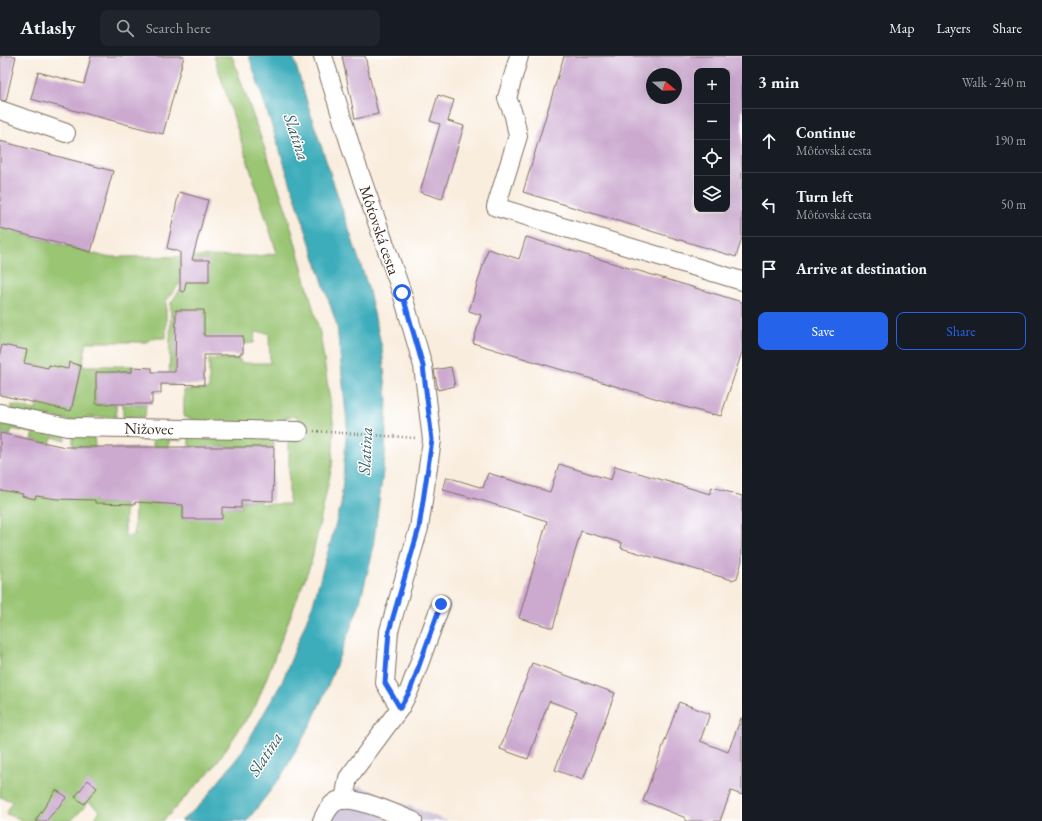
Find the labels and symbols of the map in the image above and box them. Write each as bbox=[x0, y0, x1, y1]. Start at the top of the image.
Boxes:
north arrow bbox=[646, 68, 682, 104]
water label: Slatina bbox=[279, 110, 315, 163]
street label: Môťovská cesta bbox=[354, 183, 405, 278]
route start bbox=[393, 284, 411, 302]
street label: Nižovec bbox=[124, 418, 174, 439]
water label: Slatina bbox=[353, 426, 377, 477]
route end bbox=[432, 595, 450, 613]
water label: Slatina bbox=[242, 728, 287, 781]

